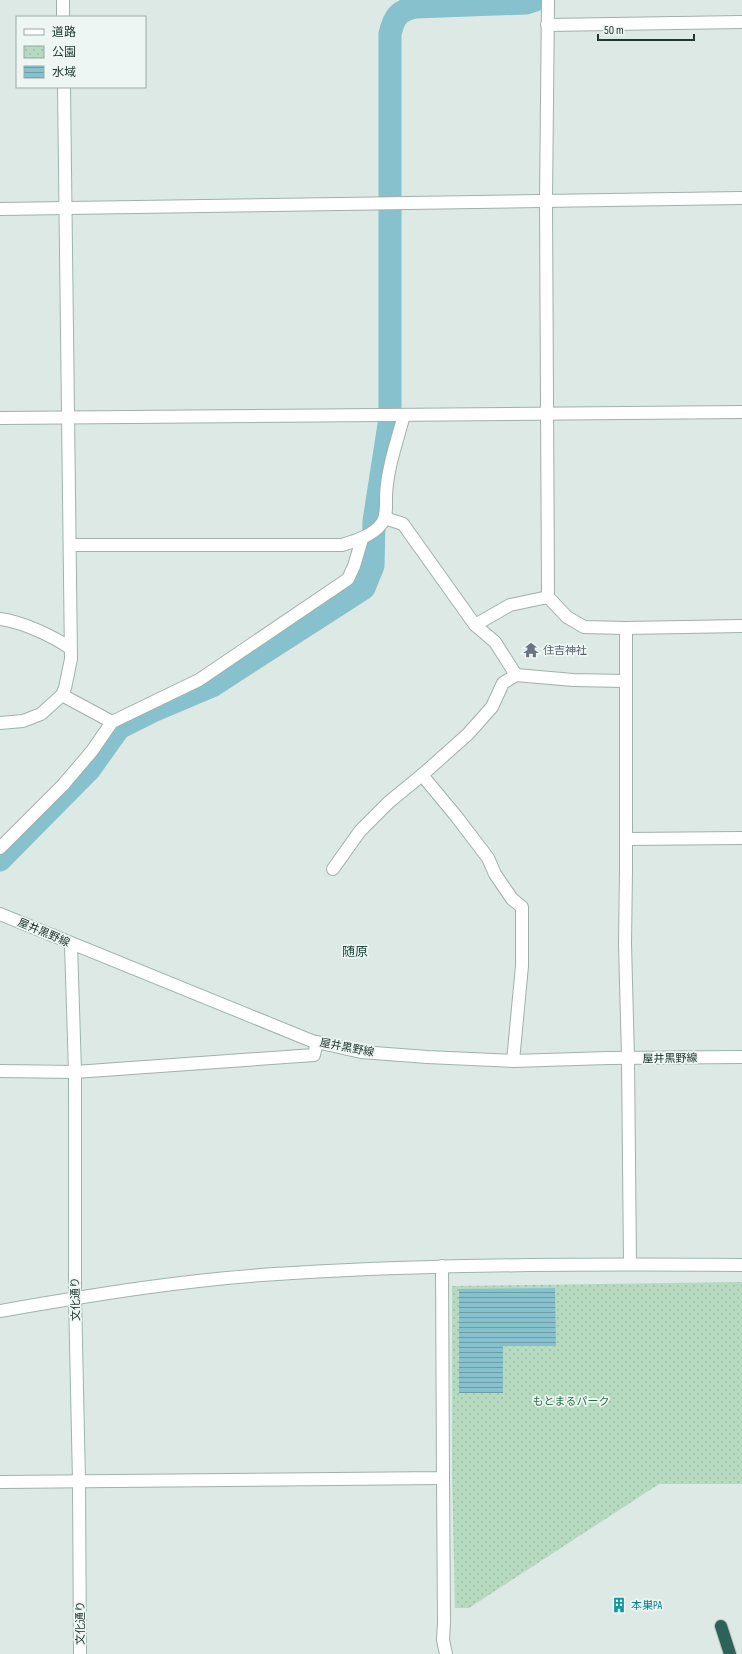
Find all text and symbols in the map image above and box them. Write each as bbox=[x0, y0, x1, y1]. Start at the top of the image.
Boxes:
legend bbox=[16, 16, 146, 88]
scale bar bbox=[598, 16, 694, 42]
text: 50 m bbox=[604, 23, 624, 38]
text: 道路 bbox=[52, 25, 76, 40]
text: 公園 bbox=[52, 45, 76, 60]
text: 水域 bbox=[52, 65, 76, 80]
temple icon: 住吉神社 bbox=[522, 641, 540, 659]
place label: 住吉神社 bbox=[543, 644, 587, 657]
street label: 屋井黒野線 bbox=[16, 916, 72, 949]
district label: 随原 bbox=[342, 944, 368, 960]
street label: 屋井黒野線 bbox=[319, 1036, 375, 1059]
street label: 屋井黒野線 bbox=[642, 1052, 698, 1065]
street label: 文化通り bbox=[69, 1277, 82, 1321]
park label: もとまるパーク bbox=[533, 1395, 609, 1408]
building icon: 本巣PA bbox=[610, 1596, 628, 1614]
place label: 本巣PA bbox=[631, 1599, 662, 1612]
street label: 文化通り bbox=[74, 1601, 87, 1645]

